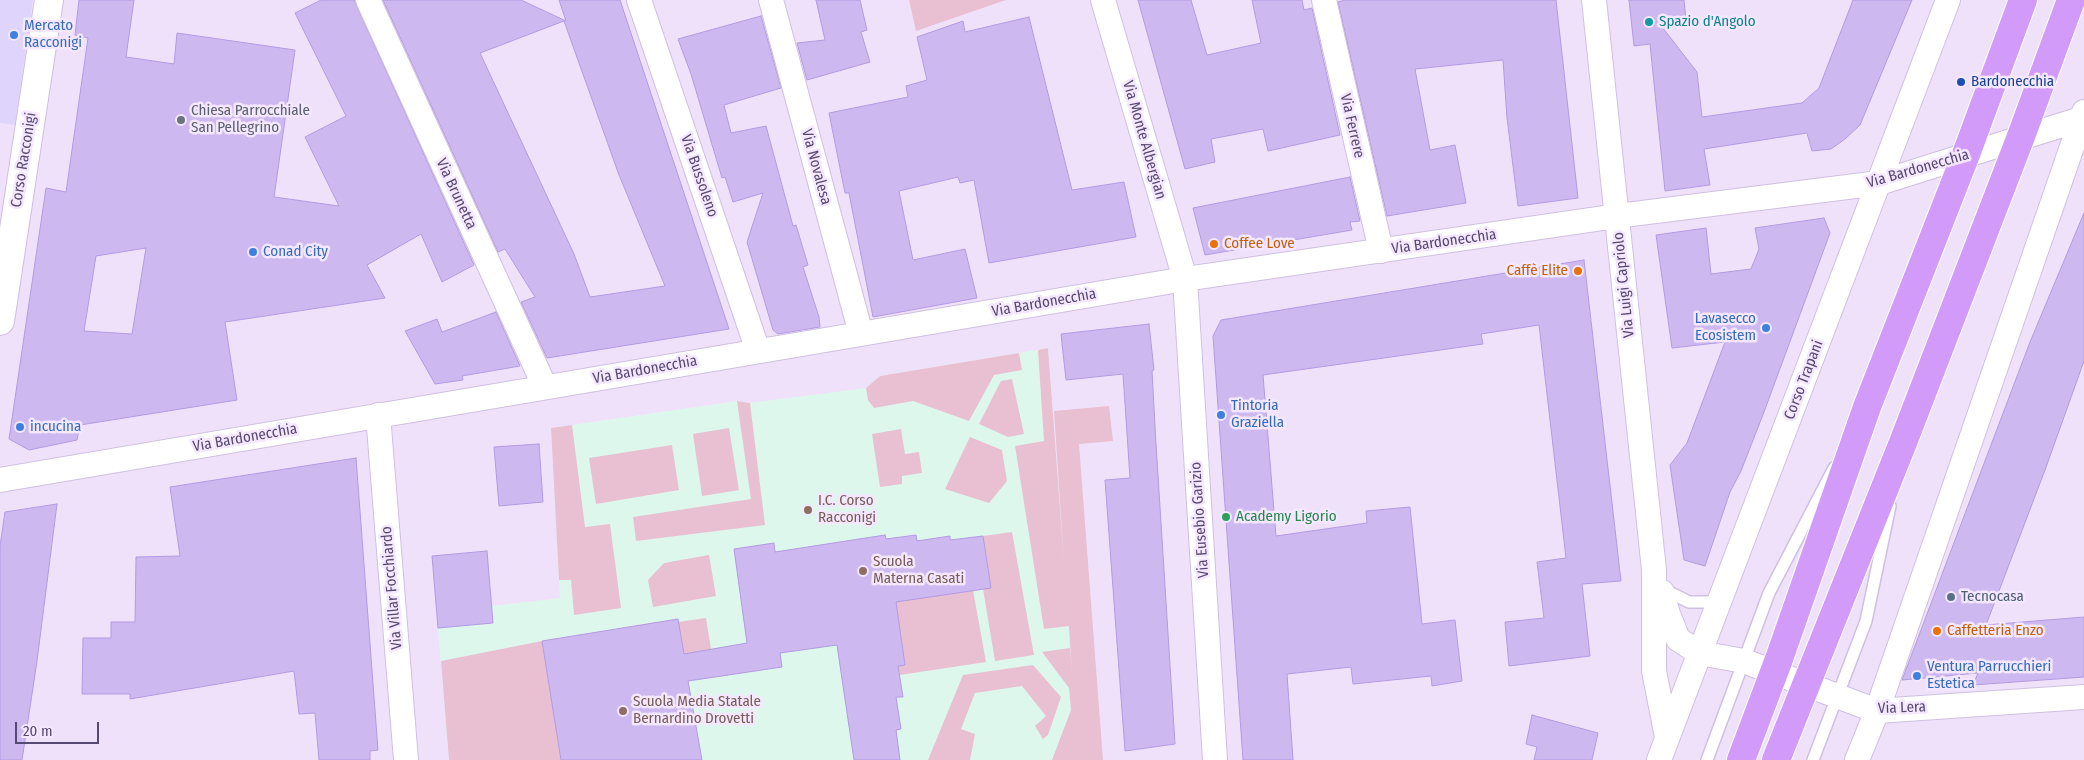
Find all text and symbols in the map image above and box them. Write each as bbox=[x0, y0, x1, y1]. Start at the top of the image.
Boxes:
place label: Spazio d'Angolo bbox=[1659, 13, 1756, 31]
marker: Spazio d'Angolo bbox=[1643, 16, 1655, 28]
place label: Mercato Racconigi bbox=[24, 17, 82, 52]
marker: Mercato Racconigi bbox=[8, 29, 20, 41]
place label: Bardonecchia bbox=[1971, 73, 2054, 91]
marker: Bardonecchia bbox=[1955, 76, 1967, 88]
street label: Via Monte Albergian bbox=[1118, 79, 1170, 201]
street label: Via Ferrere bbox=[1336, 92, 1368, 160]
place label: Chiesa Parrocchiale San Pellegrino bbox=[191, 102, 310, 137]
street label: Corso Racconigi bbox=[8, 111, 40, 209]
marker: Chiesa Parrocchiale San Pellegrino bbox=[175, 114, 187, 126]
street label: Via Novalesa bbox=[797, 127, 835, 207]
street label: Via Bussoleno bbox=[676, 132, 722, 220]
street label: Via Bardonecchia bbox=[1865, 146, 1971, 192]
street label: Via Brunetta bbox=[432, 156, 480, 232]
street label: Via Bardonecchia bbox=[1391, 226, 1497, 258]
street label: Via Luigi Capriolo bbox=[1610, 231, 1638, 339]
place label: Coffee Love bbox=[1224, 235, 1295, 253]
marker: Coffee Love bbox=[1208, 238, 1220, 250]
place label: Conad City bbox=[263, 243, 328, 261]
marker: Conad City bbox=[247, 246, 259, 258]
place label: Caffè Elite bbox=[1506, 262, 1568, 280]
marker: Caffè Elite bbox=[1572, 265, 1584, 277]
street label: Via Bardonecchia bbox=[990, 285, 1098, 321]
place label: Lavasecco Ecosistem bbox=[1695, 310, 1756, 345]
marker: Lavasecco Ecosistem bbox=[1760, 322, 1772, 334]
street label: Corso Trapani bbox=[1781, 338, 1827, 422]
street label: Via Bardonecchia bbox=[591, 352, 699, 388]
place label: Tintoria Graziella bbox=[1231, 397, 1284, 432]
marker: Tintoria Graziella bbox=[1215, 409, 1227, 421]
place label: incucina bbox=[30, 418, 81, 436]
street label: Via Bardonecchia bbox=[191, 420, 299, 456]
marker: incucina bbox=[14, 421, 26, 433]
street label: Via Eusebio Garizio bbox=[1187, 461, 1213, 579]
place label: I.C. Corso Racconigi bbox=[818, 492, 876, 527]
marker: I.C. Corso Racconigi bbox=[802, 504, 814, 516]
place label: Academy Ligorio bbox=[1236, 508, 1337, 526]
marker: Academy Ligorio bbox=[1220, 511, 1232, 523]
street label: Via Villar Focchiardo bbox=[378, 525, 406, 651]
place label: Scuola Materna Casati bbox=[873, 553, 964, 588]
marker: Scuola Materna Casati bbox=[857, 565, 869, 577]
place label: Tecnocasa bbox=[1961, 588, 2024, 606]
marker: Tecnocasa bbox=[1945, 591, 1957, 603]
place label: Caffetteria Enzo bbox=[1947, 622, 2044, 640]
marker: Caffetteria Enzo bbox=[1931, 625, 1943, 637]
place label: Ventura Parrucchieri Estetica bbox=[1927, 658, 2051, 693]
marker: Ventura Parrucchieri Estetica bbox=[1911, 670, 1923, 682]
place label: Scuola Media Statale Bernardino Drovetti bbox=[633, 693, 761, 728]
street label: Via Lera bbox=[1878, 698, 1926, 718]
marker: Scuola Media Statale Bernardino Drovetti bbox=[617, 705, 629, 717]
scale bar bbox=[18, 712, 101, 744]
text: 20 m bbox=[23, 722, 53, 740]

